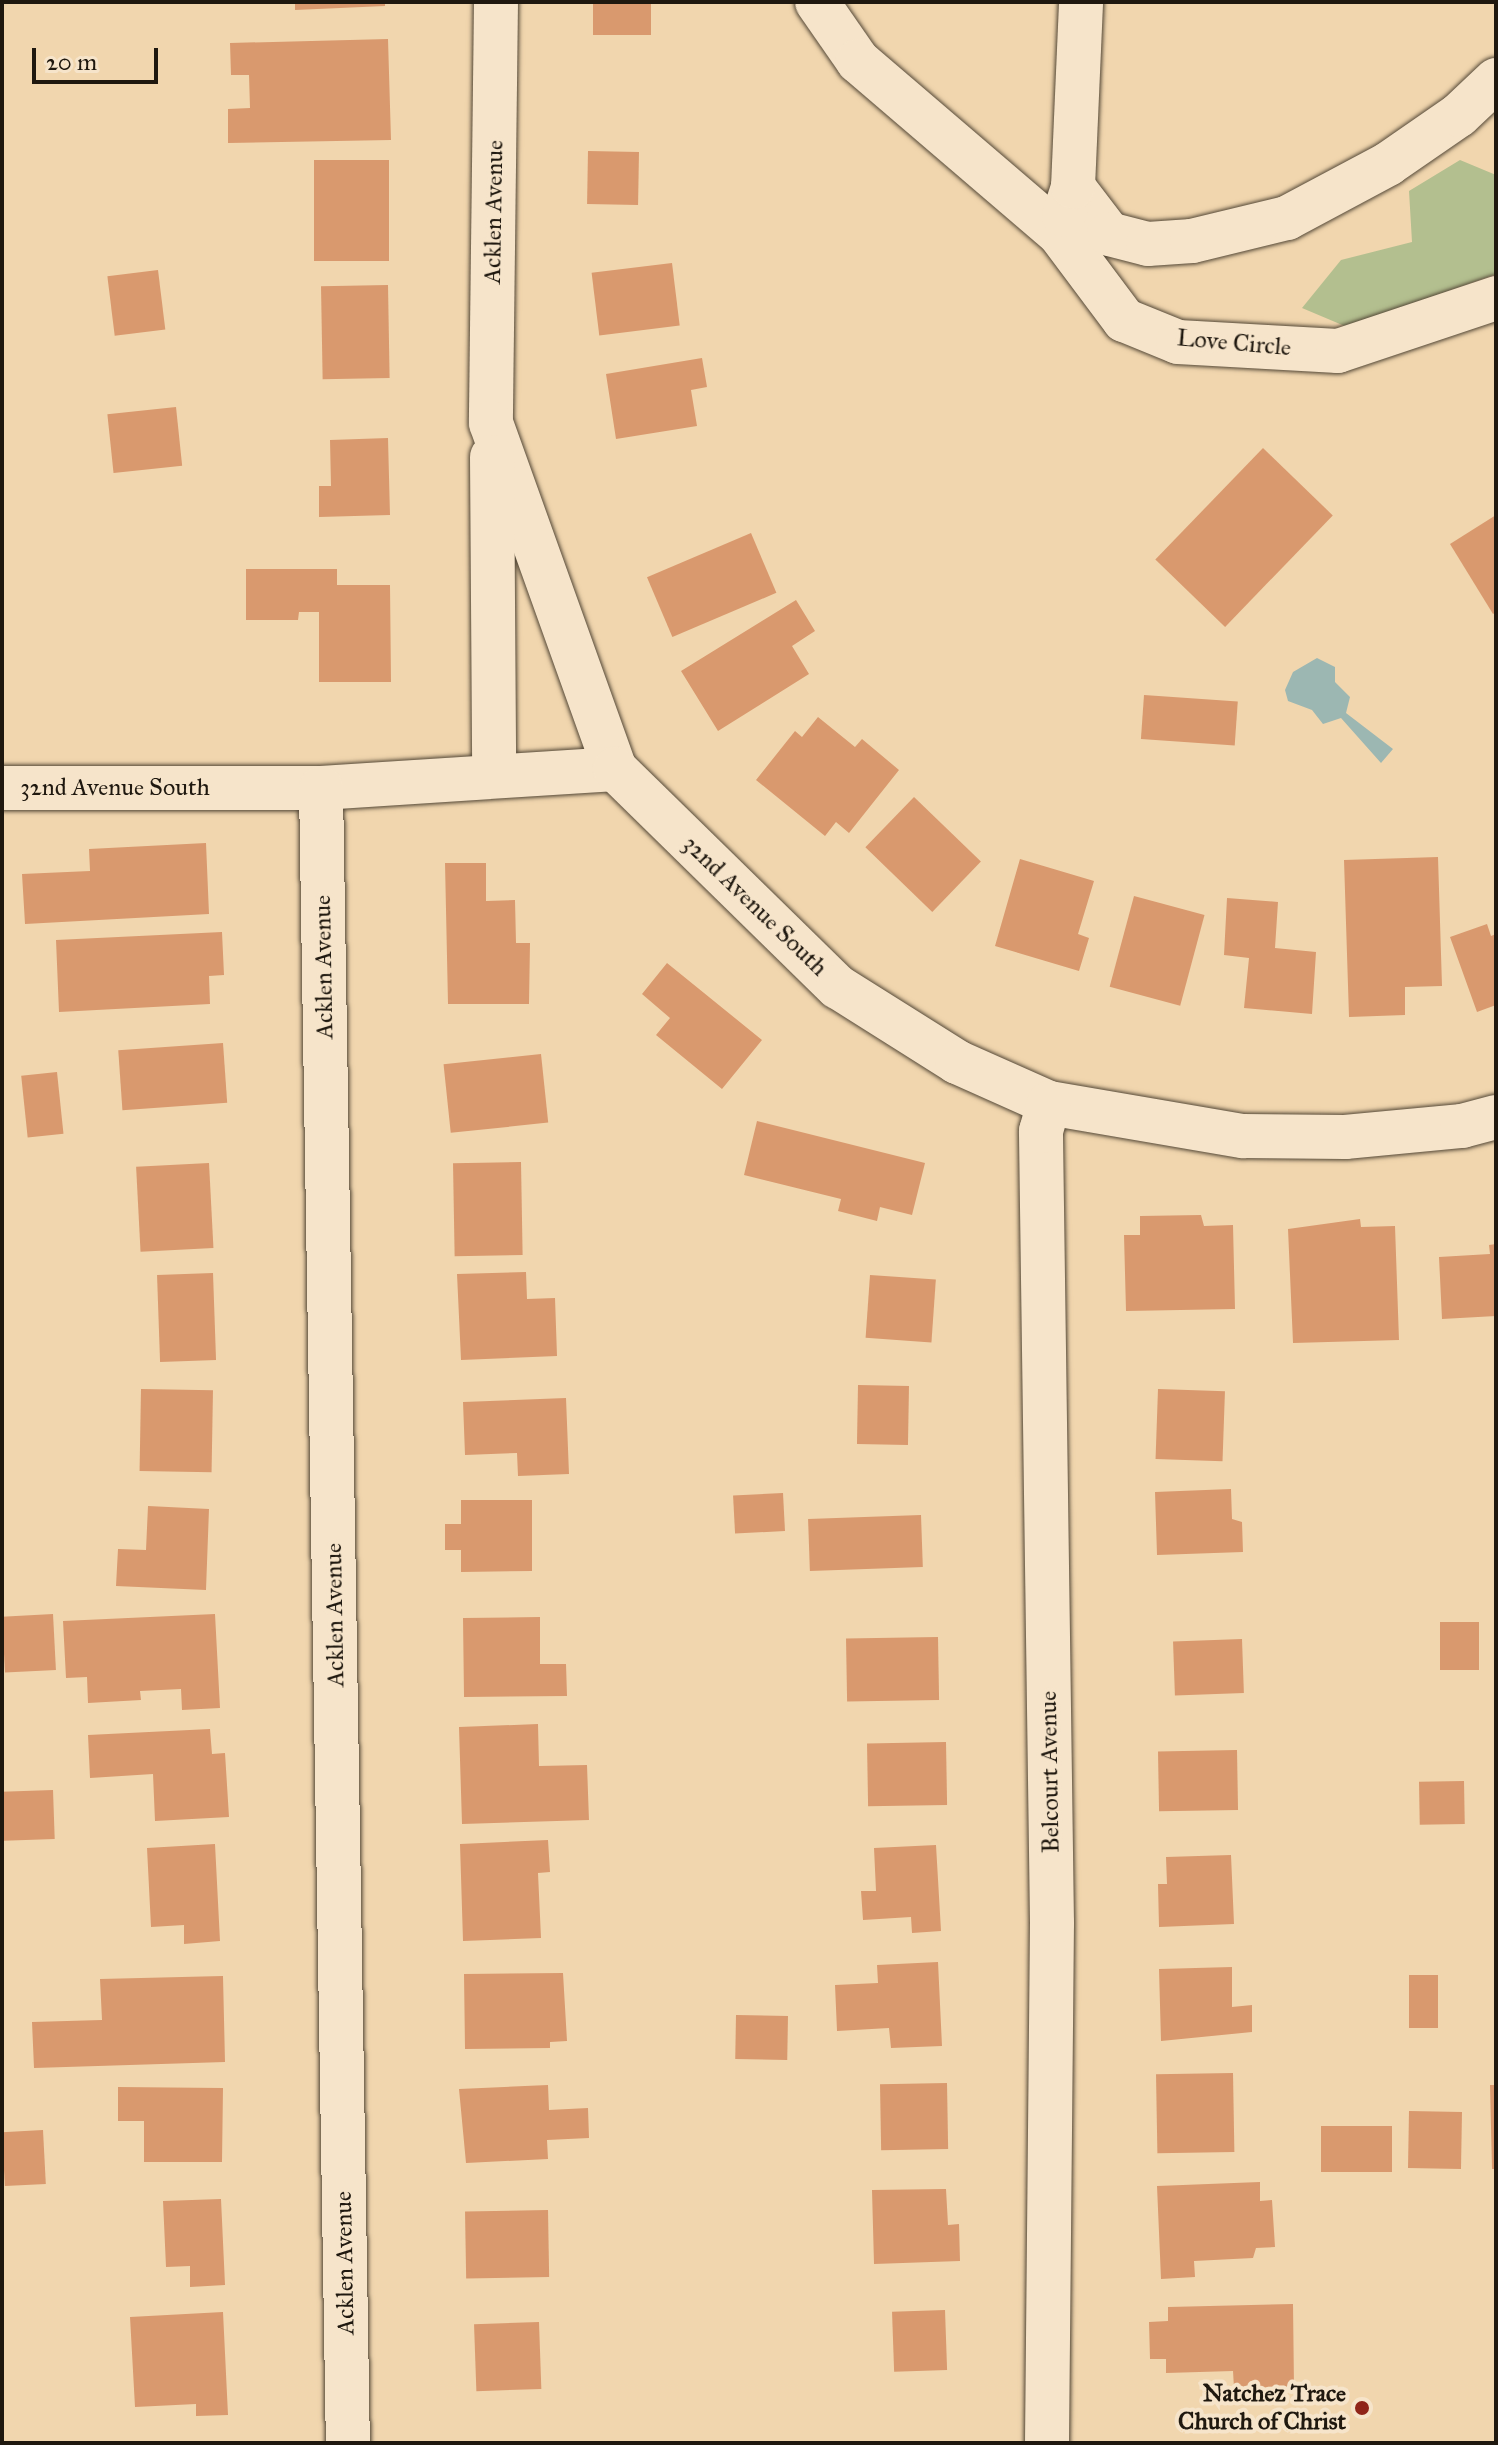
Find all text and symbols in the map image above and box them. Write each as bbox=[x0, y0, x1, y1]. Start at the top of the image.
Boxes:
scale bar bbox=[36, 32, 162, 82]
text: 20 m bbox=[46, 47, 97, 77]
street label: Acklen Avenue bbox=[478, 140, 510, 284]
street label: Love Circle bbox=[1176, 324, 1292, 362]
street label: 32nd Avenue South bbox=[20, 774, 210, 802]
street label: 32nd Avenue South bbox=[677, 830, 833, 982]
street label: Acklen Avenue bbox=[308, 895, 340, 1039]
street label: Acklen Avenue bbox=[319, 1543, 351, 1687]
street label: Belcourt Avenue bbox=[1034, 1691, 1066, 1853]
street label: Acklen Avenue bbox=[329, 2191, 361, 2335]
place label: Natchez Trace Church of Christ bbox=[1178, 2380, 1346, 2436]
marker: Natchez Trace Church of Christ bbox=[1353, 2399, 1371, 2417]

